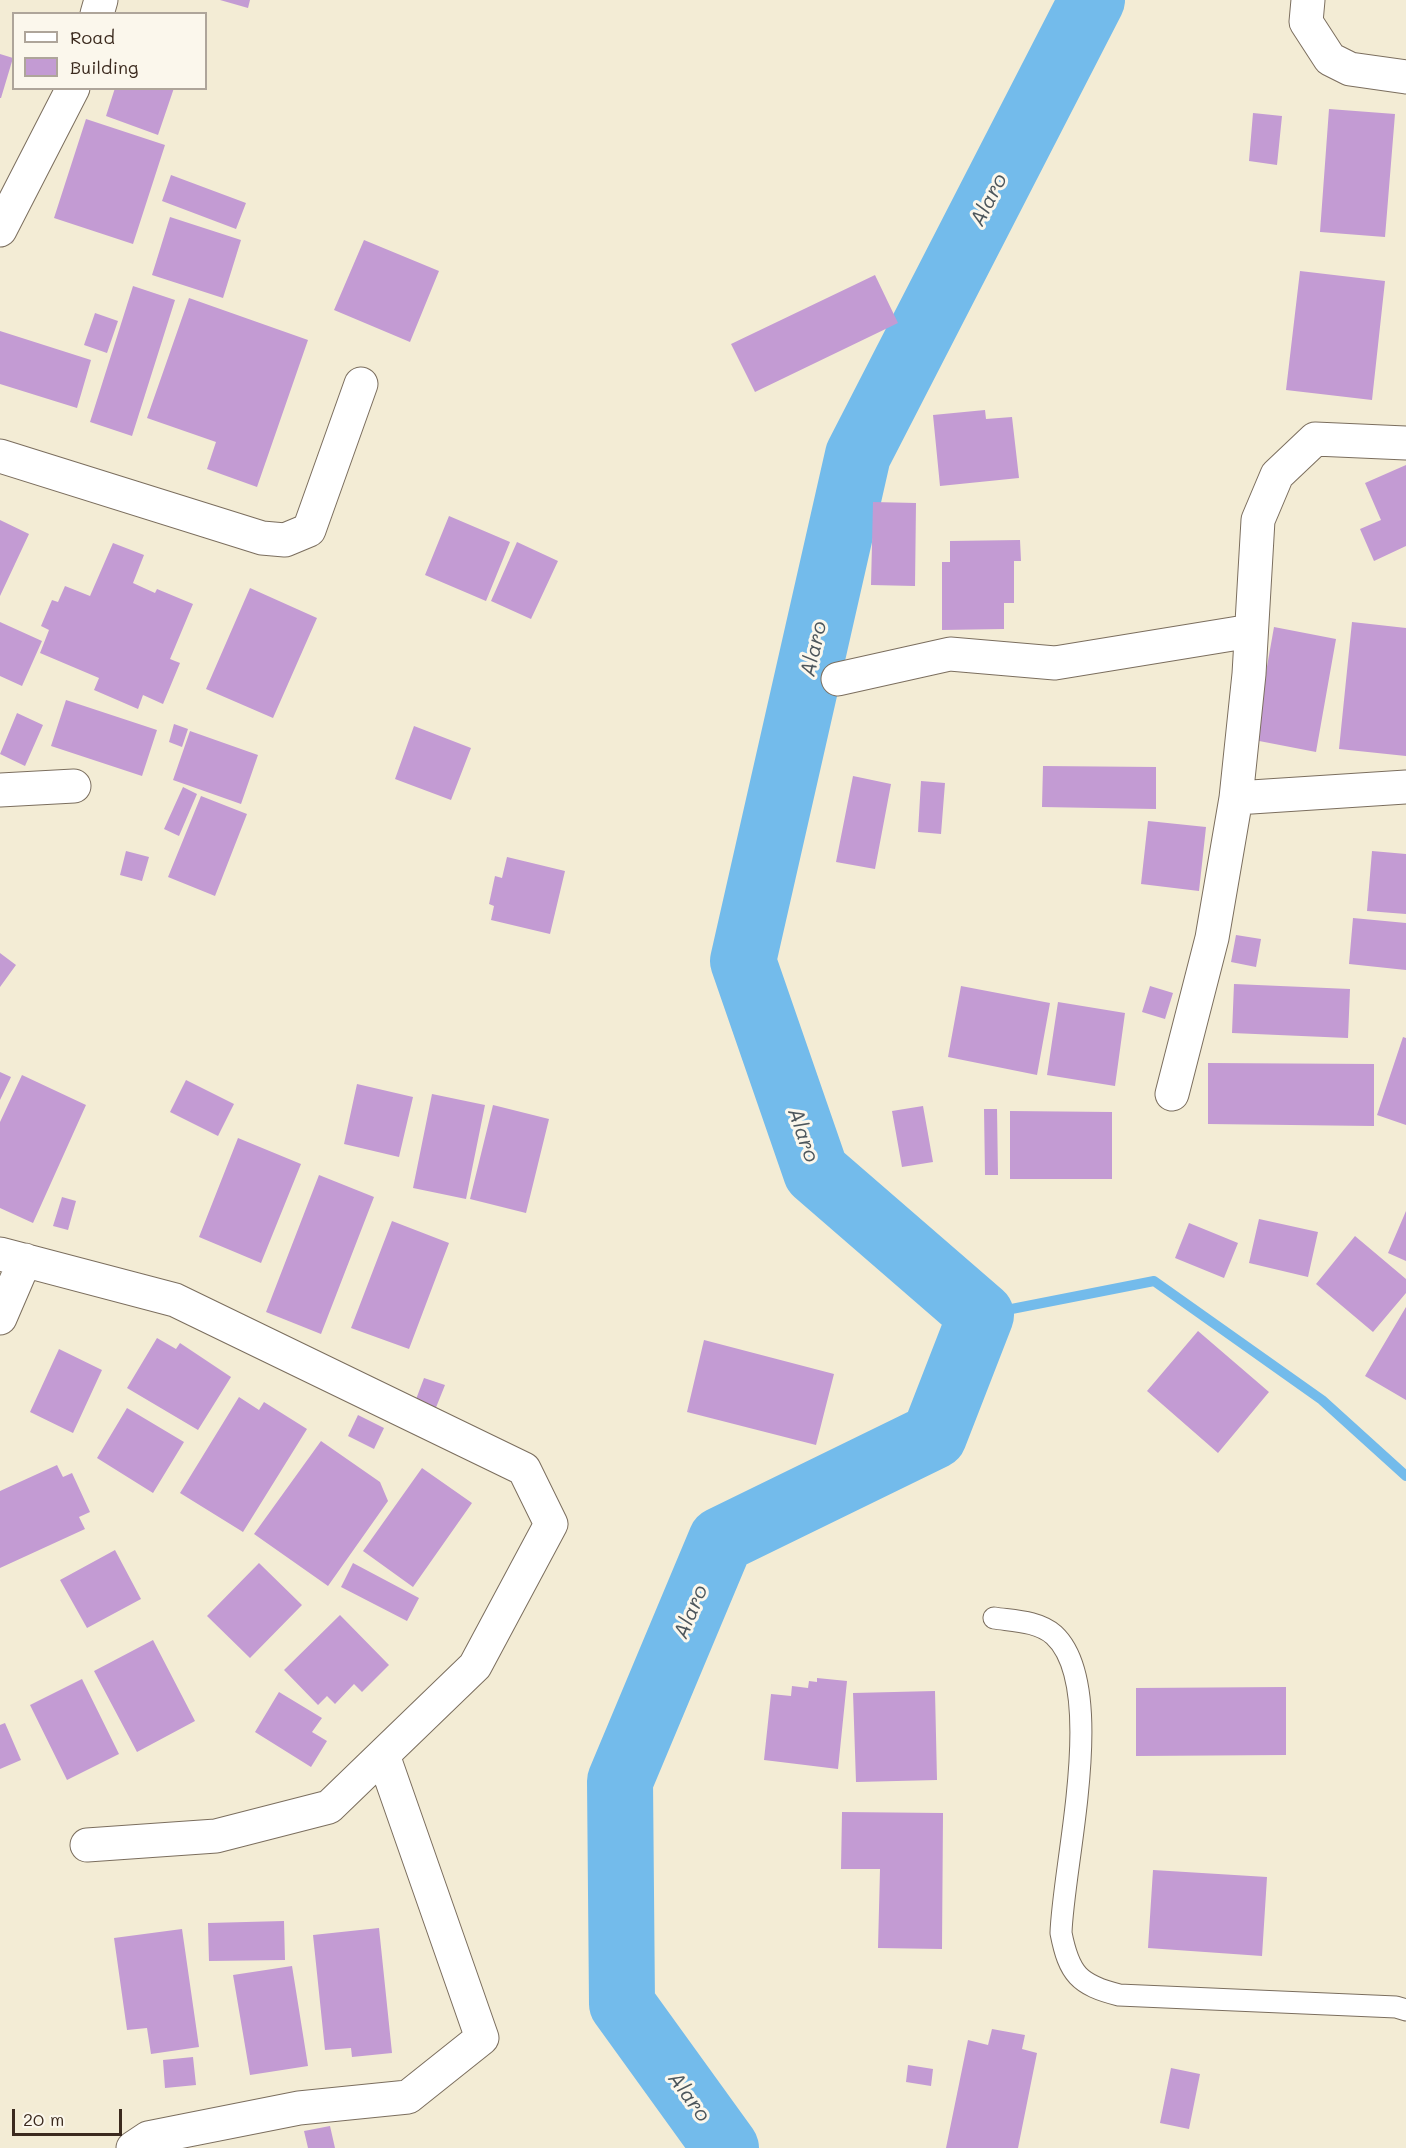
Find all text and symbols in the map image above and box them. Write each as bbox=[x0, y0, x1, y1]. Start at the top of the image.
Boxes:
legend bbox=[12, 12, 207, 90]
text: Road bbox=[70, 25, 115, 49]
text: Building bbox=[70, 55, 138, 79]
water label: Alaro bbox=[965, 169, 1013, 231]
water label: Alaro bbox=[795, 619, 833, 679]
water label: Alaro bbox=[782, 1104, 824, 1166]
water label: Alaro bbox=[668, 1581, 714, 1643]
water label: Alaro bbox=[662, 2067, 716, 2127]
scale bar bbox=[15, 2097, 124, 2135]
text: 20 m bbox=[23, 2107, 64, 2131]

